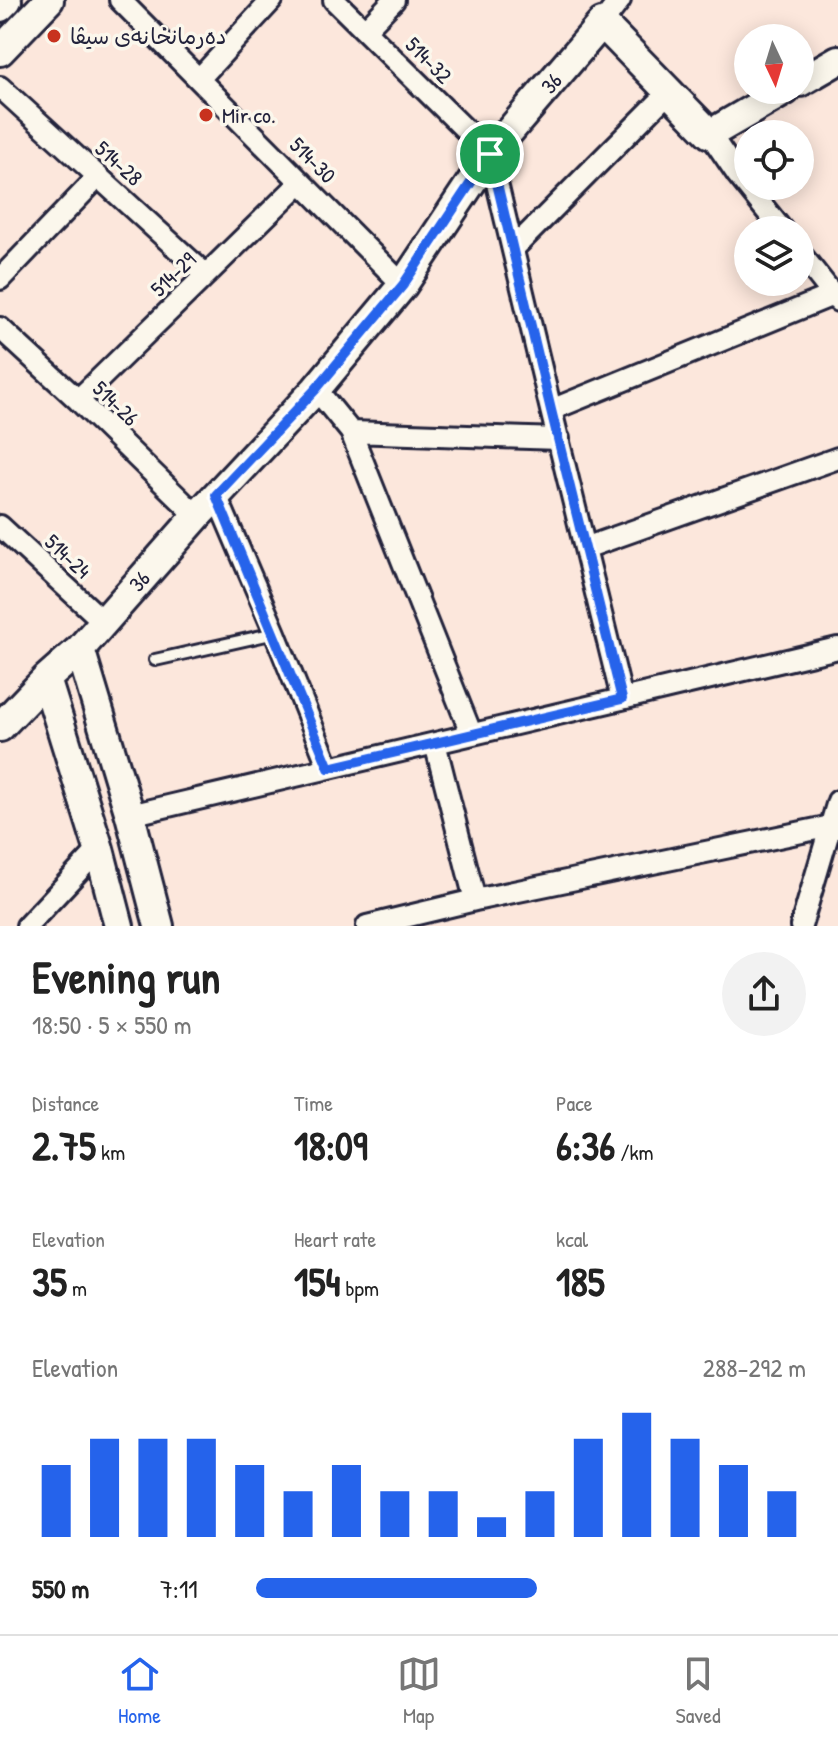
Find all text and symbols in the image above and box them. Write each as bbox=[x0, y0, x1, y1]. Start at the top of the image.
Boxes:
place label: دەرمانخانەی سیڤا bbox=[70, 21, 226, 51]
north arrow bbox=[734, 24, 814, 104]
map controls bbox=[734, 24, 814, 296]
marker: دەرمانخانەی سیڤا bbox=[45, 27, 63, 45]
street label: 514-32 bbox=[399, 30, 459, 90]
street label: 36 bbox=[534, 66, 569, 100]
place label: Mir co. bbox=[222, 100, 276, 130]
marker: Mir co. bbox=[197, 106, 215, 124]
pin bbox=[456, 120, 524, 188]
button: locate bbox=[734, 120, 814, 200]
street label: 514-30 bbox=[283, 130, 343, 190]
icon: arrive bbox=[468, 132, 512, 176]
street label: 514-28 bbox=[89, 134, 149, 192]
button: layers bbox=[734, 216, 814, 296]
street label: 514-29 bbox=[144, 245, 202, 303]
street label: 514-26 bbox=[86, 374, 146, 433]
street label: 514-24 bbox=[38, 527, 98, 585]
street label: 36 bbox=[122, 564, 157, 598]
text: Evening run bbox=[32, 947, 220, 1007]
button: share bbox=[722, 952, 806, 1036]
text: 18:50 · 5 × 550 m bbox=[32, 1007, 192, 1042]
text: Distance bbox=[32, 1088, 99, 1118]
text: Time bbox=[294, 1088, 333, 1118]
text: Pace bbox=[556, 1088, 593, 1118]
text: 2.75 bbox=[32, 1118, 96, 1172]
text: 18:09 bbox=[294, 1118, 368, 1172]
text: 6:36 bbox=[556, 1118, 615, 1172]
text: km bbox=[96, 1137, 125, 1167]
text: /km bbox=[615, 1137, 654, 1167]
text: Elevation bbox=[32, 1224, 105, 1254]
text: Heart rate bbox=[294, 1224, 376, 1254]
text: kcal bbox=[556, 1224, 588, 1254]
text: 35 bbox=[32, 1254, 67, 1308]
text: 154 bbox=[294, 1254, 340, 1308]
text: 185 bbox=[556, 1254, 605, 1308]
text: m bbox=[67, 1273, 87, 1303]
text: bpm bbox=[340, 1273, 379, 1303]
text: Elevation bbox=[32, 1350, 118, 1385]
text: 288–292 m bbox=[703, 1350, 806, 1385]
text: 550 m bbox=[32, 1571, 89, 1606]
text: 7:11 bbox=[160, 1571, 198, 1606]
tab: Home bbox=[118, 1652, 162, 1730]
tab: Map bbox=[397, 1652, 441, 1730]
tab: Saved bbox=[676, 1652, 720, 1730]

